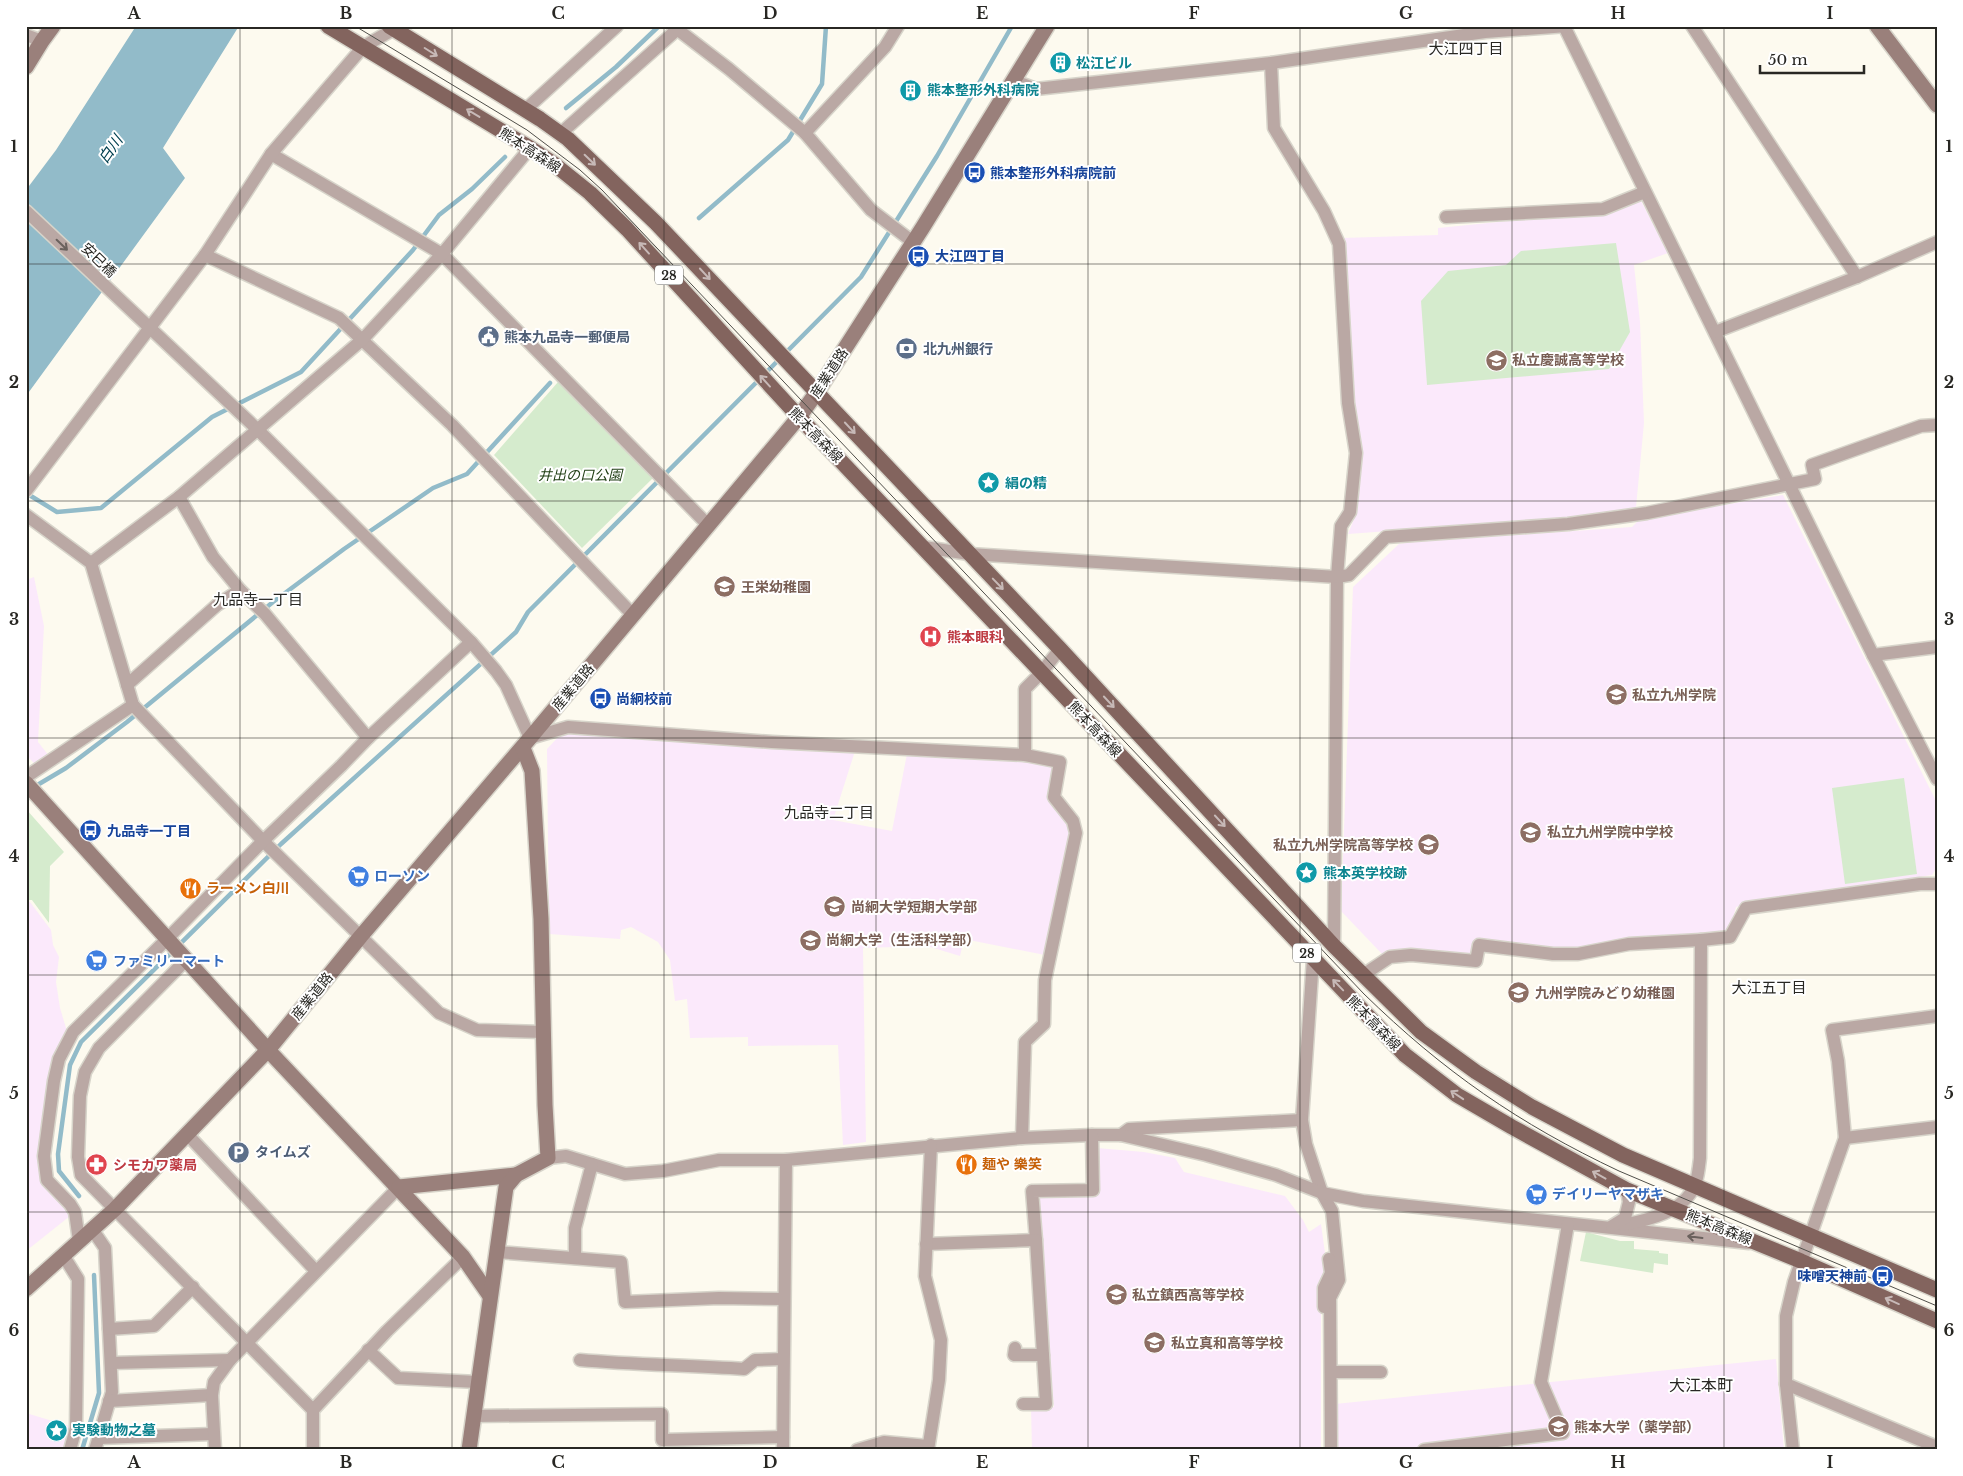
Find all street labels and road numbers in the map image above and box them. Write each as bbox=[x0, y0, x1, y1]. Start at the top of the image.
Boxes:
street label: 熊本高森線 bbox=[496, 123, 564, 177]
street label: 安巳橋 bbox=[78, 239, 120, 281]
road number: 28 bbox=[655, 266, 683, 284]
street label: 産業道路 bbox=[806, 345, 852, 401]
street label: 熊本高森線 bbox=[785, 404, 847, 466]
street label: 産業道路 bbox=[548, 660, 598, 714]
street label: 熊本高森線 bbox=[1065, 697, 1125, 761]
road number: 28 bbox=[1293, 944, 1321, 962]
street label: 産業道路 bbox=[287, 969, 337, 1023]
street label: 熊本高森線 bbox=[1343, 992, 1405, 1054]
street label: 熊本高森線 bbox=[1683, 1206, 1755, 1248]

